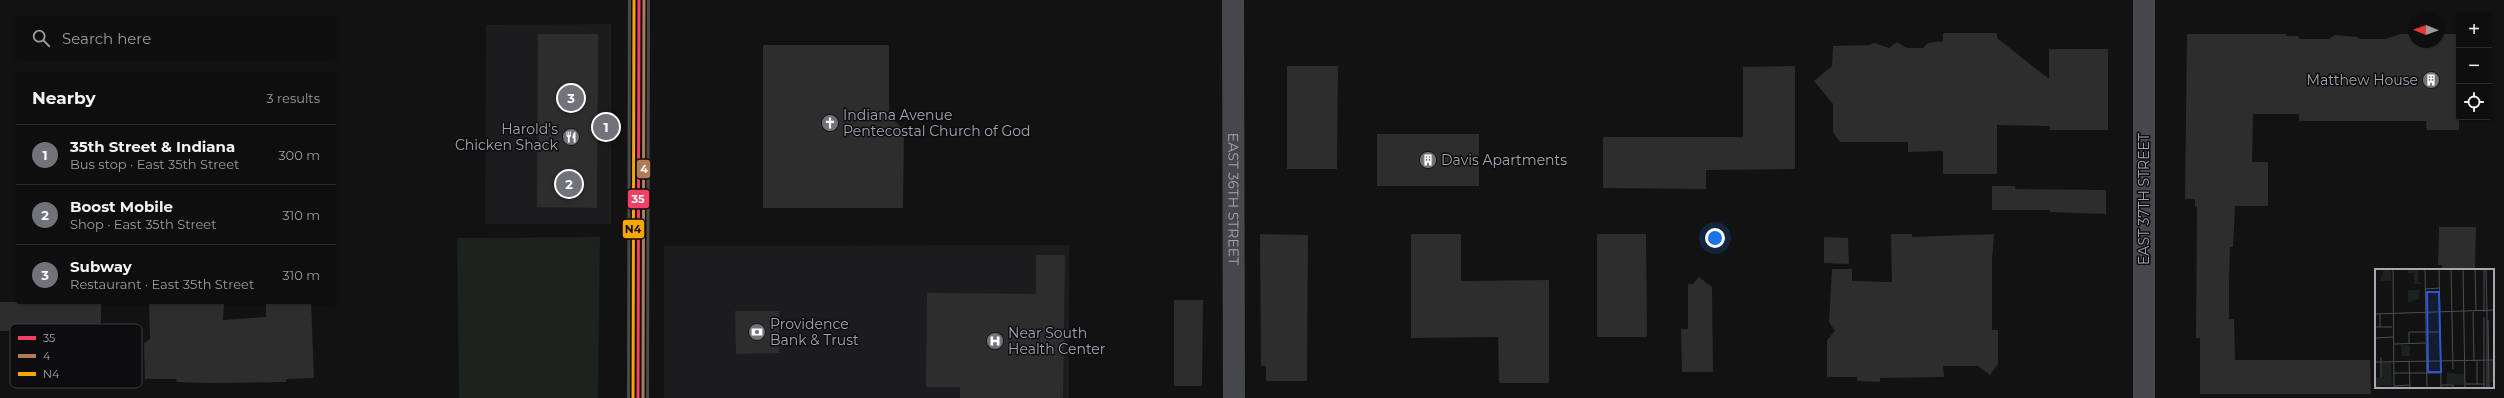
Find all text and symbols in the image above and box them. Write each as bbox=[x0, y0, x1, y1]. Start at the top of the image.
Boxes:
north arrow bbox=[2408, 12, 2444, 48]
map controls bbox=[2456, 12, 2492, 120]
button: + bbox=[2456, 12, 2492, 48]
search box bbox=[16, 16, 336, 60]
icon: search bbox=[30, 27, 52, 49]
text: Search here bbox=[62, 29, 151, 48]
button: − bbox=[2456, 48, 2492, 84]
building icon: Matthew House bbox=[2421, 70, 2441, 90]
place label: Matthew House bbox=[2307, 71, 2418, 89]
pin: 3 bbox=[558, 83, 584, 113]
button: locate bbox=[2456, 84, 2492, 120]
text: Nearby bbox=[32, 88, 96, 108]
text: 3 results bbox=[266, 90, 320, 106]
place label: Indiana Avenue Pentecostal Church of God bbox=[843, 106, 1031, 140]
pin: 1 bbox=[593, 112, 619, 142]
church icon: Indiana Avenue Pentecostal Church of God bbox=[820, 113, 840, 133]
place label: Harold's Chicken Shack bbox=[455, 120, 559, 154]
restaurant icon: Harold's Chicken Shack bbox=[561, 127, 581, 147]
street label: EAST 36TH STREET bbox=[1224, 133, 1243, 265]
street label: EAST 37TH STREET bbox=[2135, 133, 2153, 265]
text: 35th Street & Indiana bbox=[70, 137, 235, 156]
text: 1 bbox=[42, 147, 48, 163]
text: 300 m bbox=[278, 147, 320, 163]
building icon: Davis Apartments bbox=[1418, 150, 1438, 170]
place label: Davis Apartments bbox=[1441, 151, 1567, 169]
text: Bus stop · East 35th Street bbox=[70, 156, 239, 172]
line badge: 4 bbox=[636, 159, 651, 179]
text: 4 bbox=[640, 162, 648, 176]
pin: 2 bbox=[556, 169, 582, 199]
line badge: 35 bbox=[627, 189, 650, 209]
text: 35 bbox=[631, 192, 645, 206]
text: Boost Mobile bbox=[70, 197, 173, 216]
text: 2 bbox=[41, 207, 49, 223]
text: 310 m bbox=[282, 207, 320, 223]
text: Shop · East 35th Street bbox=[70, 216, 216, 232]
line badge: N4 bbox=[622, 219, 645, 239]
text: N4 bbox=[625, 222, 642, 236]
your location bbox=[1705, 228, 1725, 248]
text: Subway bbox=[70, 257, 132, 276]
text: 3 bbox=[41, 267, 49, 283]
text: 310 m bbox=[282, 267, 320, 283]
inset map bbox=[2375, 269, 2494, 388]
text: Restaurant · East 35th Street bbox=[70, 276, 254, 292]
place label: Providence Bank & Trust bbox=[770, 315, 859, 349]
bank icon: Providence Bank & Trust bbox=[747, 322, 767, 342]
legend bbox=[10, 324, 142, 388]
place label: Near South Health Center bbox=[1008, 324, 1106, 358]
text: 35 bbox=[43, 331, 55, 345]
hospital icon: Near South Health Center bbox=[985, 331, 1005, 351]
text: 4 bbox=[43, 349, 51, 363]
text: N4 bbox=[43, 367, 60, 381]

